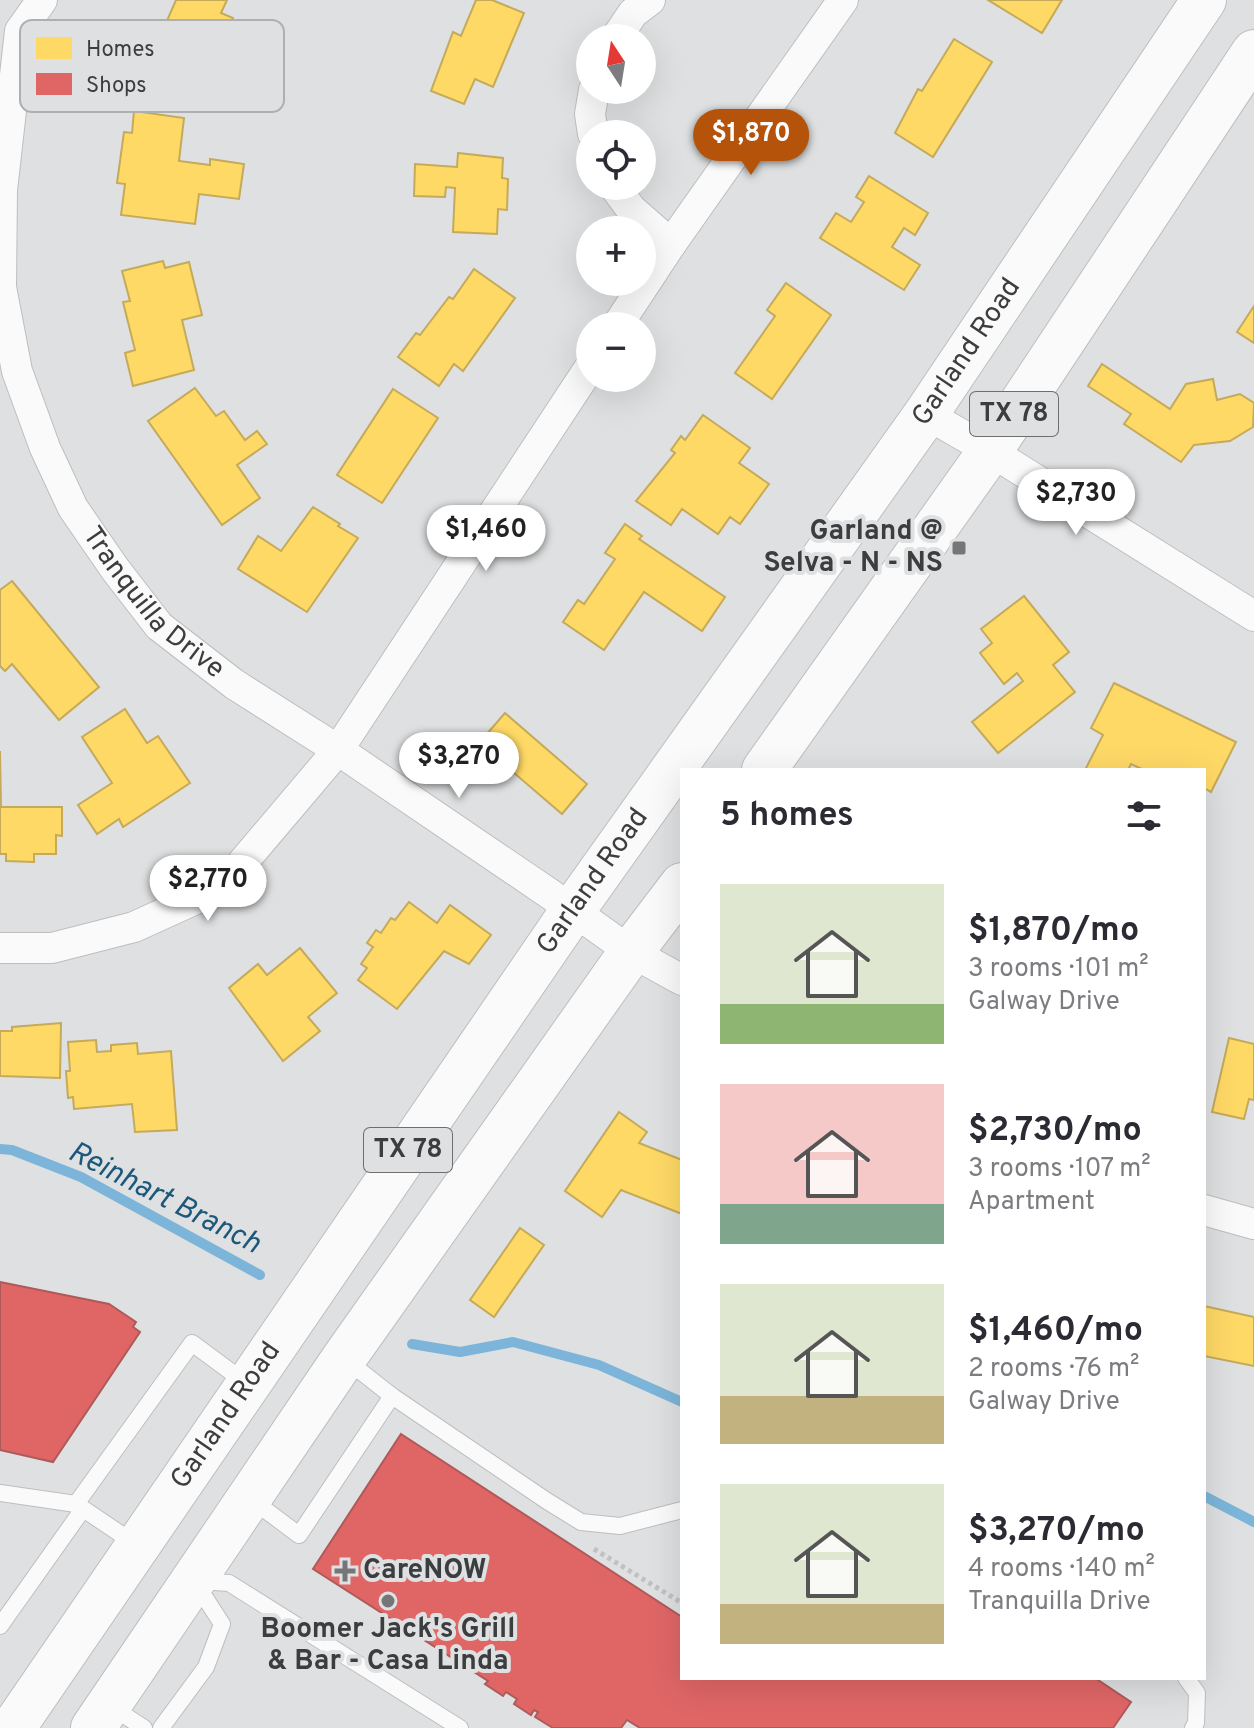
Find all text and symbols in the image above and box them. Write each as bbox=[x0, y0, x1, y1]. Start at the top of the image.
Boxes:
legend bbox=[20, 20, 284, 112]
north arrow bbox=[576, 24, 656, 104]
map controls bbox=[576, 24, 656, 392]
text: Homes bbox=[86, 37, 155, 64]
text: Shops bbox=[86, 73, 147, 100]
pin: $1,870 bbox=[686, 109, 816, 177]
text: $1,870 bbox=[711, 118, 791, 151]
button: locate bbox=[576, 120, 656, 200]
button: + bbox=[576, 216, 656, 296]
street label: Garland Road bbox=[905, 272, 1030, 434]
button: − bbox=[576, 312, 656, 392]
road number: TX 78 bbox=[970, 392, 1058, 436]
pin: $2,730 bbox=[1011, 469, 1141, 537]
text: $2,730 bbox=[1035, 478, 1117, 511]
pin: $1,460 bbox=[421, 505, 551, 573]
text: $1,460 bbox=[445, 514, 527, 547]
place label: Garland @ Selva - N - NS bbox=[763, 514, 943, 582]
street label: Tranquilla Drive bbox=[74, 520, 231, 688]
marker: Garland @ Selva - N - NS bbox=[950, 539, 968, 557]
pin: $3,270 bbox=[394, 732, 524, 800]
text: $3,270 bbox=[417, 741, 501, 774]
icon: filters bbox=[1122, 794, 1166, 838]
text: 5 homes bbox=[720, 795, 854, 838]
street label: Garland Road bbox=[529, 802, 657, 962]
pin: $2,770 bbox=[143, 855, 273, 923]
text: $2,770 bbox=[168, 864, 248, 897]
text: $1,870/mo bbox=[968, 910, 1139, 953]
icon: home bbox=[784, 916, 880, 1012]
text: 3 rooms · 101 m² bbox=[968, 953, 1149, 986]
text: Galway Drive bbox=[968, 986, 1120, 1019]
text: $2,730/mo bbox=[968, 1110, 1142, 1153]
icon: home bbox=[784, 1116, 880, 1212]
road number: TX 78 bbox=[364, 1128, 452, 1172]
water label: Reinhart Branch bbox=[62, 1135, 266, 1263]
text: 3 rooms · 107 m² bbox=[968, 1153, 1151, 1186]
text: Apartment bbox=[968, 1186, 1095, 1219]
text: $1,460/mo bbox=[968, 1310, 1143, 1353]
icon: home bbox=[784, 1316, 880, 1412]
street label: Garland Road bbox=[163, 1335, 290, 1497]
text: 2 rooms · 76 m² bbox=[968, 1353, 1140, 1386]
text: Galway Drive bbox=[968, 1386, 1120, 1419]
text: $3,270/mo bbox=[968, 1510, 1145, 1553]
icon: home bbox=[784, 1516, 880, 1612]
place label: CareNOW bbox=[363, 1553, 487, 1589]
text: 4 rooms · 140 m² bbox=[968, 1553, 1155, 1586]
marker: CareNOW bbox=[334, 1560, 356, 1582]
text: Tranquilla Drive bbox=[968, 1586, 1150, 1619]
marker: Boomer Jack's Grill & Bar - Casa Linda bbox=[379, 1592, 397, 1610]
place label: Boomer Jack's Grill & Bar - Casa Linda bbox=[261, 1612, 515, 1680]

